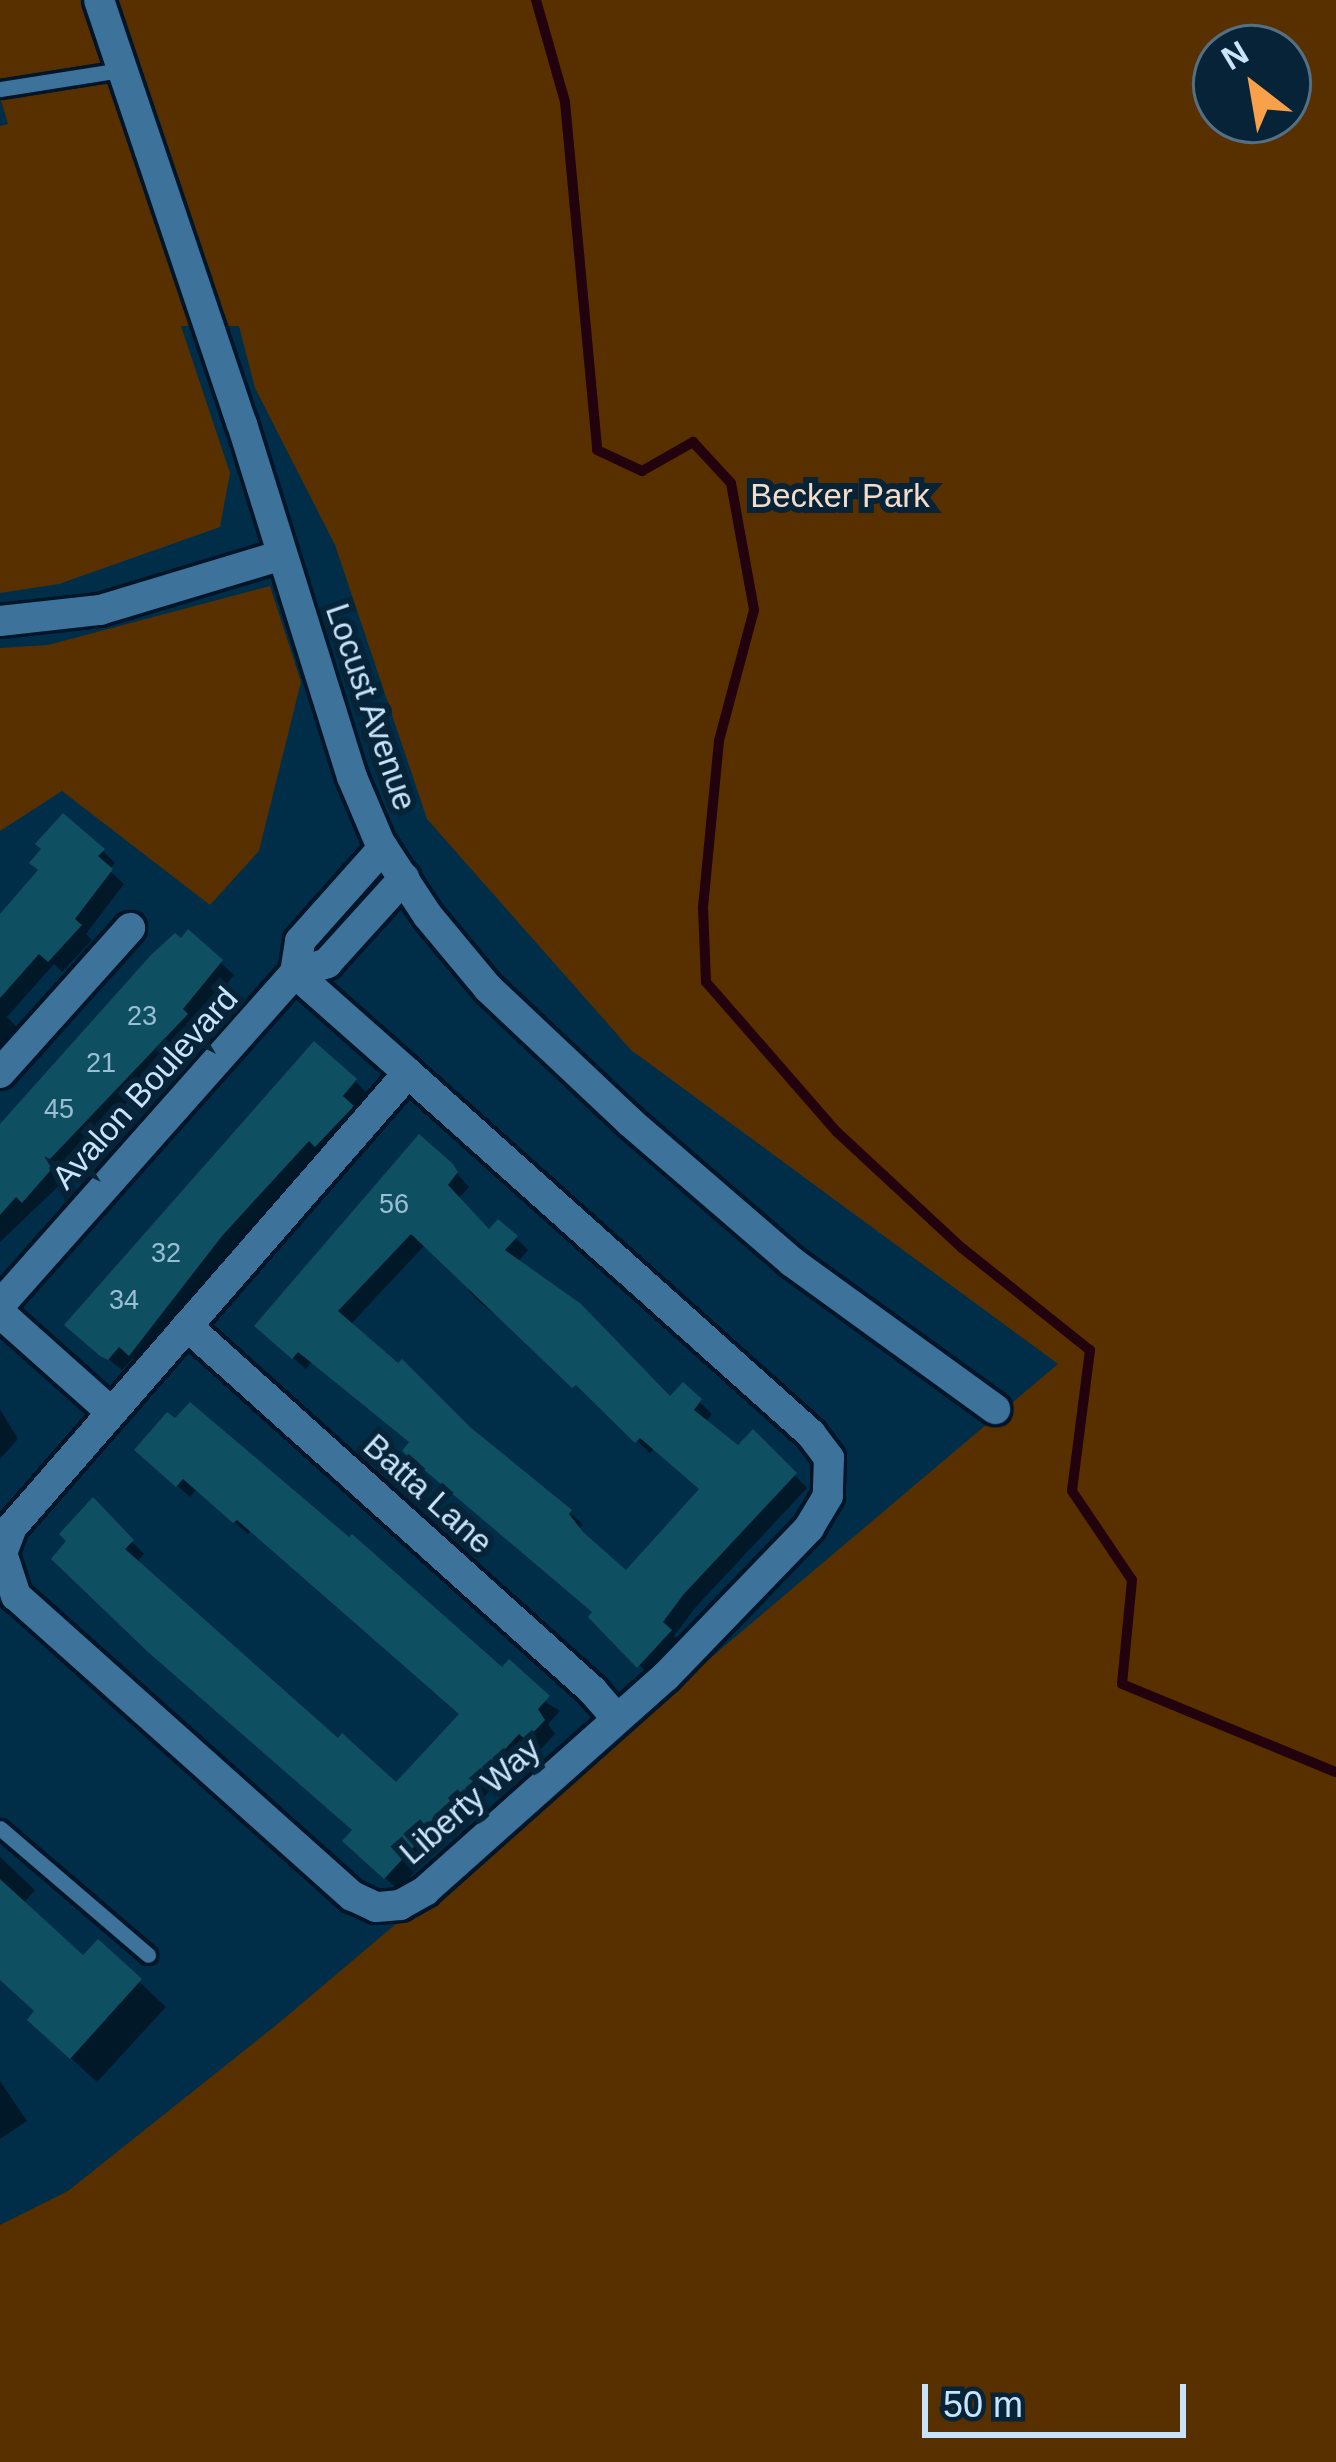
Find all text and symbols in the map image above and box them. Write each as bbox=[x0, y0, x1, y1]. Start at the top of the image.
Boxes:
north arrow bbox=[1192, 24, 1312, 144]
text: N bbox=[1215, 33, 1254, 77]
park label: Becker Park bbox=[750, 476, 930, 516]
street label: Locust Avenue bbox=[317, 598, 425, 816]
street label: Avalon Boulevard bbox=[44, 979, 246, 1197]
house number: 23 bbox=[127, 1001, 157, 1033]
house number: 21 bbox=[86, 1048, 116, 1080]
house number: 45 bbox=[44, 1094, 74, 1126]
house number: 56 bbox=[379, 1189, 409, 1221]
house number: 32 bbox=[151, 1238, 181, 1270]
house number: 34 bbox=[109, 1285, 139, 1317]
street label: Batta Lane bbox=[355, 1426, 501, 1562]
street label: Liberty Way bbox=[392, 1729, 548, 1873]
scale bar bbox=[928, 2360, 1192, 2434]
text: 50 m bbox=[943, 2384, 1023, 2425]

